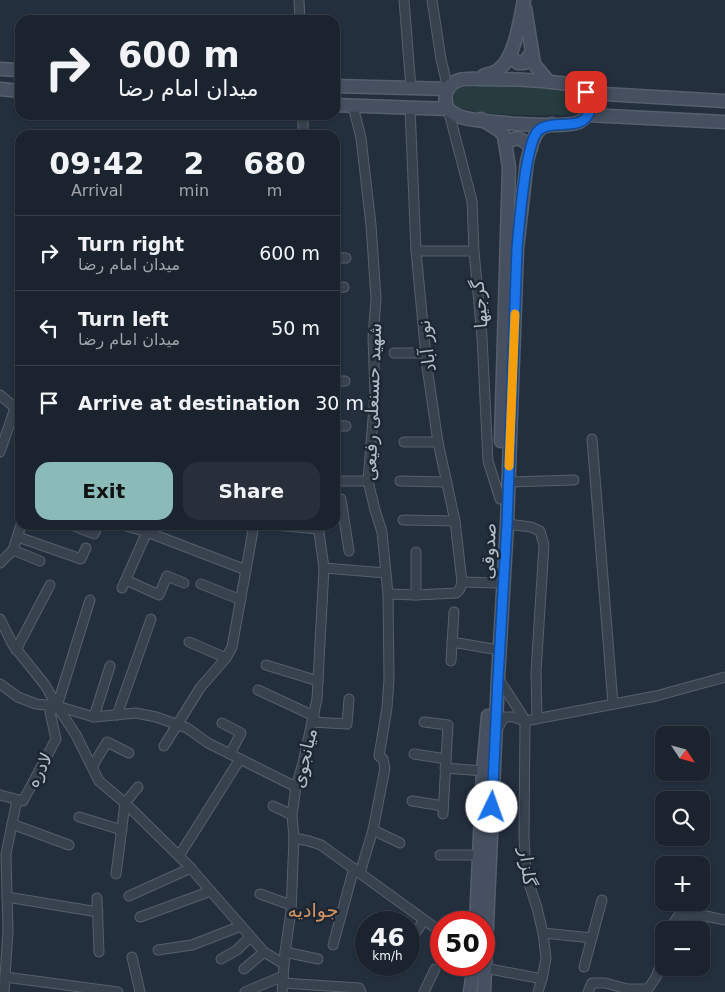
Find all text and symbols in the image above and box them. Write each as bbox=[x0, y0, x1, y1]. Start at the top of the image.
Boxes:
icon: right bbox=[35, 35, 100, 100]
text: 600 m bbox=[118, 35, 240, 75]
pin bbox=[565, 71, 607, 113]
text: میدان امام رضا bbox=[118, 76, 258, 101]
icon: arrive bbox=[572, 78, 600, 106]
text: 09:42 bbox=[49, 146, 145, 181]
text: 2 bbox=[183, 146, 204, 181]
text: 680 bbox=[243, 146, 306, 181]
text: Arrival bbox=[71, 181, 123, 200]
text: min bbox=[179, 181, 209, 200]
text: m bbox=[267, 181, 282, 200]
text: Turn right bbox=[78, 233, 184, 255]
icon: right bbox=[35, 239, 63, 267]
text: 600 m bbox=[259, 242, 320, 264]
text: میدان امام رضا bbox=[78, 255, 180, 274]
street label: گرجیها bbox=[466, 278, 493, 329]
text: Turn left bbox=[78, 308, 169, 330]
icon: left bbox=[35, 314, 63, 342]
text: 50 m bbox=[271, 317, 320, 339]
street label: نور آباد bbox=[411, 319, 441, 373]
street label: شهید حسنعلی رفیعی bbox=[359, 322, 386, 482]
text: میدان امام رضا bbox=[78, 330, 180, 349]
icon: arrive bbox=[35, 389, 63, 417]
text: Arrive at destination bbox=[78, 392, 300, 414]
text: 30 m bbox=[315, 392, 364, 414]
button: Exit bbox=[35, 462, 173, 520]
button: Share bbox=[183, 462, 320, 520]
street label: صدوقی bbox=[476, 522, 501, 580]
street label: میانجوی bbox=[287, 726, 322, 790]
north arrow bbox=[655, 726, 710, 781]
map controls bbox=[655, 726, 710, 976]
street label: لادره bbox=[21, 749, 57, 791]
position arrow bbox=[465, 780, 517, 832]
button: search bbox=[655, 791, 710, 846]
street label: گلزار bbox=[514, 846, 541, 888]
button: + bbox=[655, 856, 710, 911]
district label: جوادیه bbox=[288, 899, 338, 922]
speed limit sign: 50 bbox=[430, 911, 495, 976]
button: − bbox=[655, 921, 710, 976]
text: 46 bbox=[370, 923, 405, 952]
text: km/h bbox=[372, 949, 403, 963]

